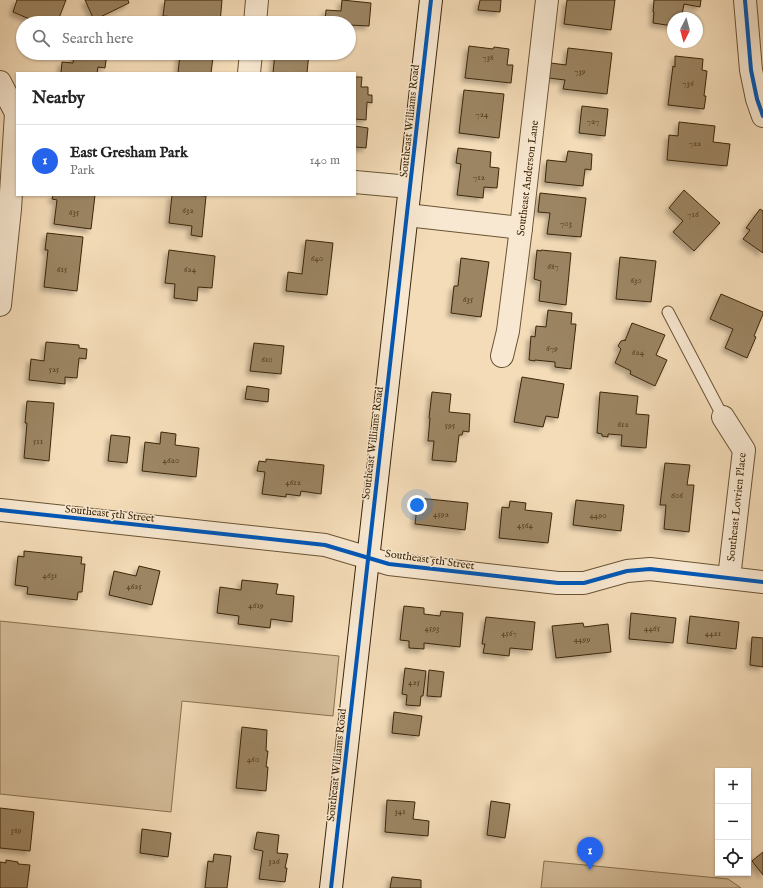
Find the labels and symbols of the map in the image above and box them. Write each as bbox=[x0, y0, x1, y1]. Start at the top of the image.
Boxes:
north arrow bbox=[667, 12, 703, 48]
house number: 738 bbox=[482, 52, 494, 63]
street label: Southeast Williams Road bbox=[397, 64, 423, 178]
house number: 739 bbox=[574, 66, 586, 77]
house number: 736 bbox=[682, 78, 694, 89]
house number: 724 bbox=[476, 109, 489, 120]
house number: 727 bbox=[587, 116, 599, 127]
street label: Southeast Anderson Lane bbox=[514, 119, 542, 237]
house number: 722 bbox=[689, 138, 701, 149]
house number: 712 bbox=[473, 172, 485, 183]
house number: 632 bbox=[182, 205, 194, 216]
house number: 635 bbox=[69, 207, 80, 218]
house number: 716 bbox=[687, 209, 699, 220]
house number: 703 bbox=[560, 218, 572, 229]
house number: 640 bbox=[311, 253, 323, 264]
house number: 687 bbox=[547, 261, 559, 272]
house number: 615 bbox=[57, 264, 68, 275]
house number: 624 bbox=[184, 264, 197, 275]
house number: 630 bbox=[630, 275, 642, 286]
house number: 635 bbox=[463, 294, 474, 305]
house number: 679 bbox=[546, 343, 558, 354]
house number: 624 bbox=[632, 347, 645, 358]
house number: 610 bbox=[261, 354, 273, 365]
house number: 525 bbox=[49, 364, 60, 375]
street label: Southeast Williams Road bbox=[359, 386, 387, 500]
house number: 612 bbox=[617, 419, 629, 430]
house number: 595 bbox=[445, 420, 456, 431]
house number: 511 bbox=[33, 436, 43, 447]
street label: Southeast Lovrien Place bbox=[724, 452, 750, 562]
house number: 4620 bbox=[163, 455, 179, 466]
house number: 4612 bbox=[285, 477, 301, 488]
house number: 606 bbox=[671, 490, 683, 501]
your location bbox=[407, 495, 427, 515]
street label: Southeast 5th Street bbox=[64, 502, 156, 526]
house number: 4592 bbox=[433, 509, 449, 520]
house number: 4490 bbox=[589, 510, 607, 521]
house number: 4564 bbox=[517, 520, 533, 531]
street label: Southeast 5th Street bbox=[384, 547, 476, 573]
house number: 4631 bbox=[43, 570, 57, 581]
house number: 4625 bbox=[126, 581, 143, 592]
house number: 4619 bbox=[248, 600, 264, 611]
house number: 4593 bbox=[425, 623, 439, 634]
house number: 4465 bbox=[644, 623, 661, 634]
house number: 4567 bbox=[501, 628, 517, 639]
house number: 4421 bbox=[705, 628, 721, 639]
house number: 4499 bbox=[574, 634, 590, 645]
house number: 425 bbox=[408, 677, 421, 688]
street label: Southeast Williams Road bbox=[324, 708, 350, 822]
house number: 460 bbox=[247, 754, 259, 765]
house number: 341 bbox=[394, 806, 406, 817]
house number: 389 bbox=[11, 825, 21, 836]
pin: 1 bbox=[577, 837, 603, 870]
house number: 326 bbox=[268, 856, 280, 867]

